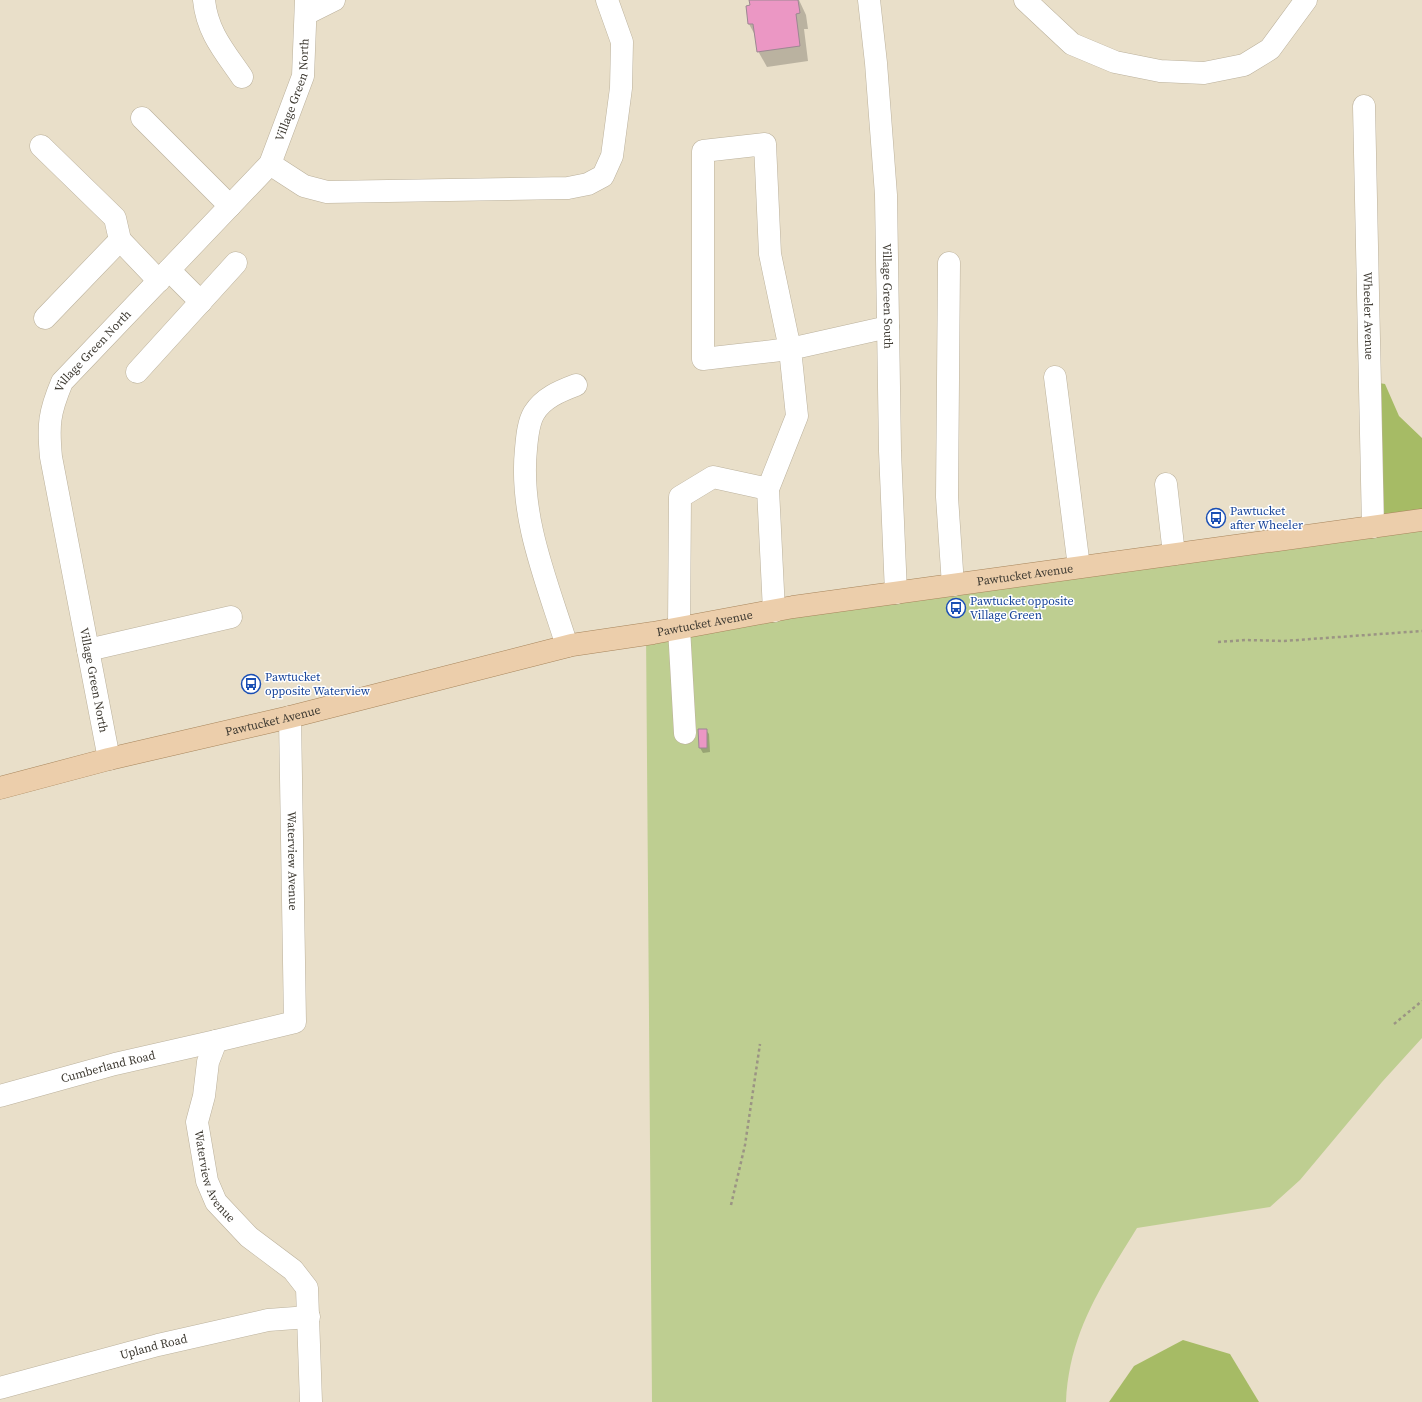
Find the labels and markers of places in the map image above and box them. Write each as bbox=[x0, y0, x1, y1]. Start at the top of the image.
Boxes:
place label: Pawtucket after Wheeler bbox=[1230, 503, 1303, 533]
bus stop icon: Pawtucket after Wheeler bbox=[1205, 507, 1227, 529]
place label: Pawtucket opposite Village Green bbox=[970, 593, 1074, 623]
bus stop icon: Pawtucket opposite Village Green bbox=[945, 597, 967, 619]
place label: Pawtucket opposite Waterview bbox=[265, 669, 371, 699]
bus stop icon: Pawtucket opposite Waterview bbox=[240, 673, 262, 695]

